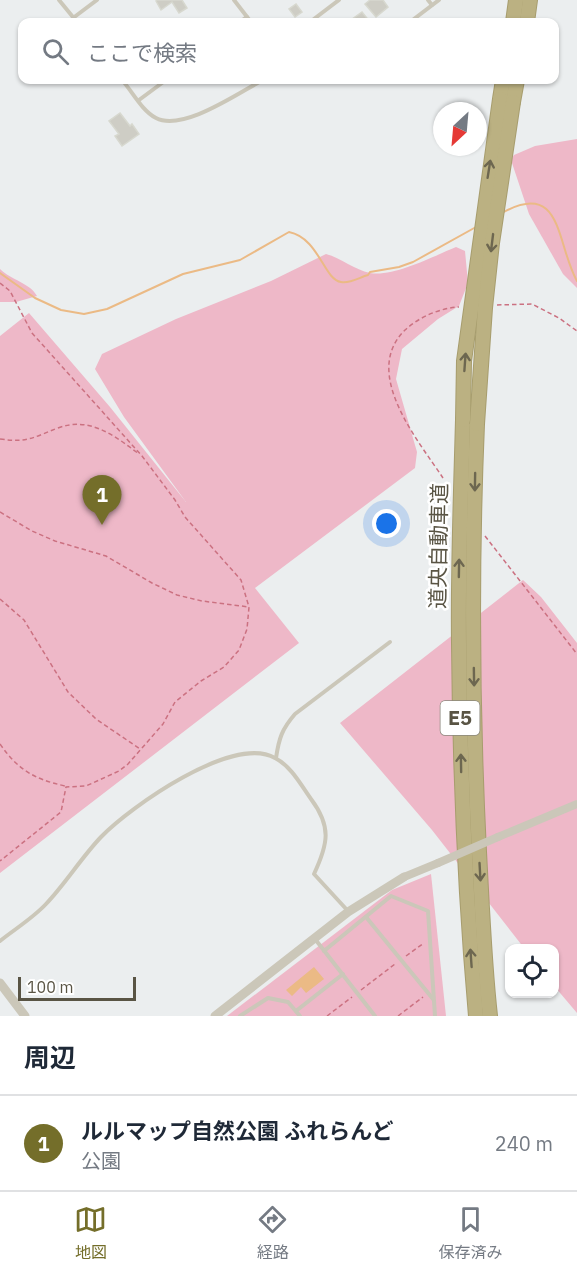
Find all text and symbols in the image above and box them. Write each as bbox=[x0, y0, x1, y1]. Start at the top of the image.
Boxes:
search box bbox=[18, 18, 559, 84]
icon: search bbox=[39, 35, 72, 68]
text: ここで検索 bbox=[87, 38, 197, 67]
north arrow bbox=[433, 102, 487, 156]
one-way arrow bbox=[484, 159, 495, 179]
one-way arrow bbox=[486, 233, 497, 253]
one-way arrow bbox=[460, 352, 471, 372]
one-way arrow bbox=[469, 472, 481, 492]
pin: 1 bbox=[82, 476, 122, 525]
street label: 道央自動車道 bbox=[423, 483, 453, 609]
your location bbox=[372, 509, 401, 538]
one-way arrow bbox=[454, 559, 465, 579]
one-way arrow bbox=[468, 667, 480, 687]
road number: E5 bbox=[440, 701, 480, 735]
one-way arrow bbox=[455, 754, 467, 774]
one-way arrow bbox=[475, 862, 486, 882]
map controls bbox=[505, 944, 559, 998]
button: locate bbox=[505, 944, 559, 998]
one-way arrow bbox=[465, 948, 476, 968]
scale bar bbox=[18, 974, 136, 1002]
text: 100 m bbox=[27, 977, 74, 997]
text: 周辺 bbox=[24, 1040, 76, 1074]
text: ルルマップ自然公園 ふれらんど bbox=[81, 1116, 394, 1145]
text: 1 bbox=[38, 1130, 50, 1157]
text: 240 m bbox=[495, 1130, 553, 1157]
text: 公園 bbox=[81, 1147, 121, 1174]
tab: 地図 bbox=[74, 1203, 107, 1263]
tab: 経路 bbox=[256, 1203, 289, 1263]
tab: 保存済み bbox=[438, 1203, 502, 1263]

